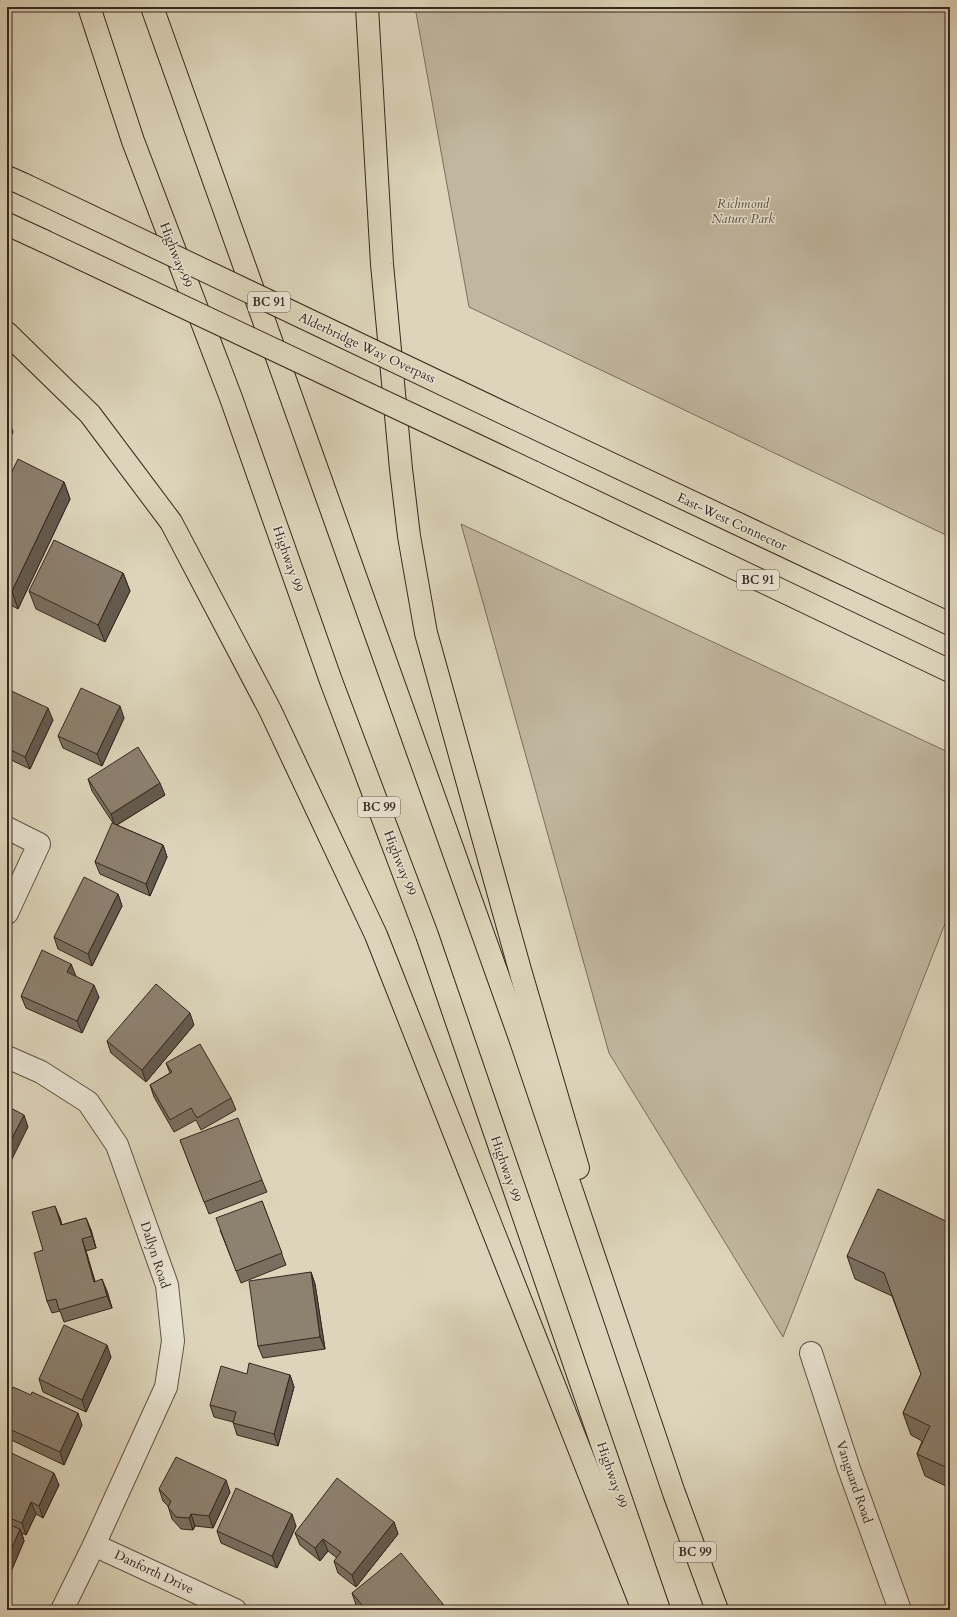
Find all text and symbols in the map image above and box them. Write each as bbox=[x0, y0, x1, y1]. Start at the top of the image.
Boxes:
park label: Richmond Nature Park bbox=[711, 195, 775, 228]
street label: Highway 99 bbox=[155, 220, 197, 291]
road number: BC 91 bbox=[248, 292, 290, 312]
street label: Alderbridge Way Overpass bbox=[296, 308, 438, 388]
street label: East-West Connector bbox=[674, 489, 790, 556]
street label: Highway 99 bbox=[268, 524, 308, 595]
road number: BC 91 bbox=[737, 570, 779, 590]
road number: BC 99 bbox=[358, 797, 400, 817]
street label: Highway 99 bbox=[379, 828, 421, 899]
street label: Highway 99 bbox=[486, 1134, 526, 1205]
street label: Dallyn Road bbox=[136, 1219, 174, 1291]
street label: Vanguard Road bbox=[831, 1438, 877, 1526]
street label: Highway 99 bbox=[592, 1440, 632, 1511]
road number: BC 99 bbox=[674, 1542, 716, 1562]
street label: Danforth Drive bbox=[111, 1546, 197, 1598]

